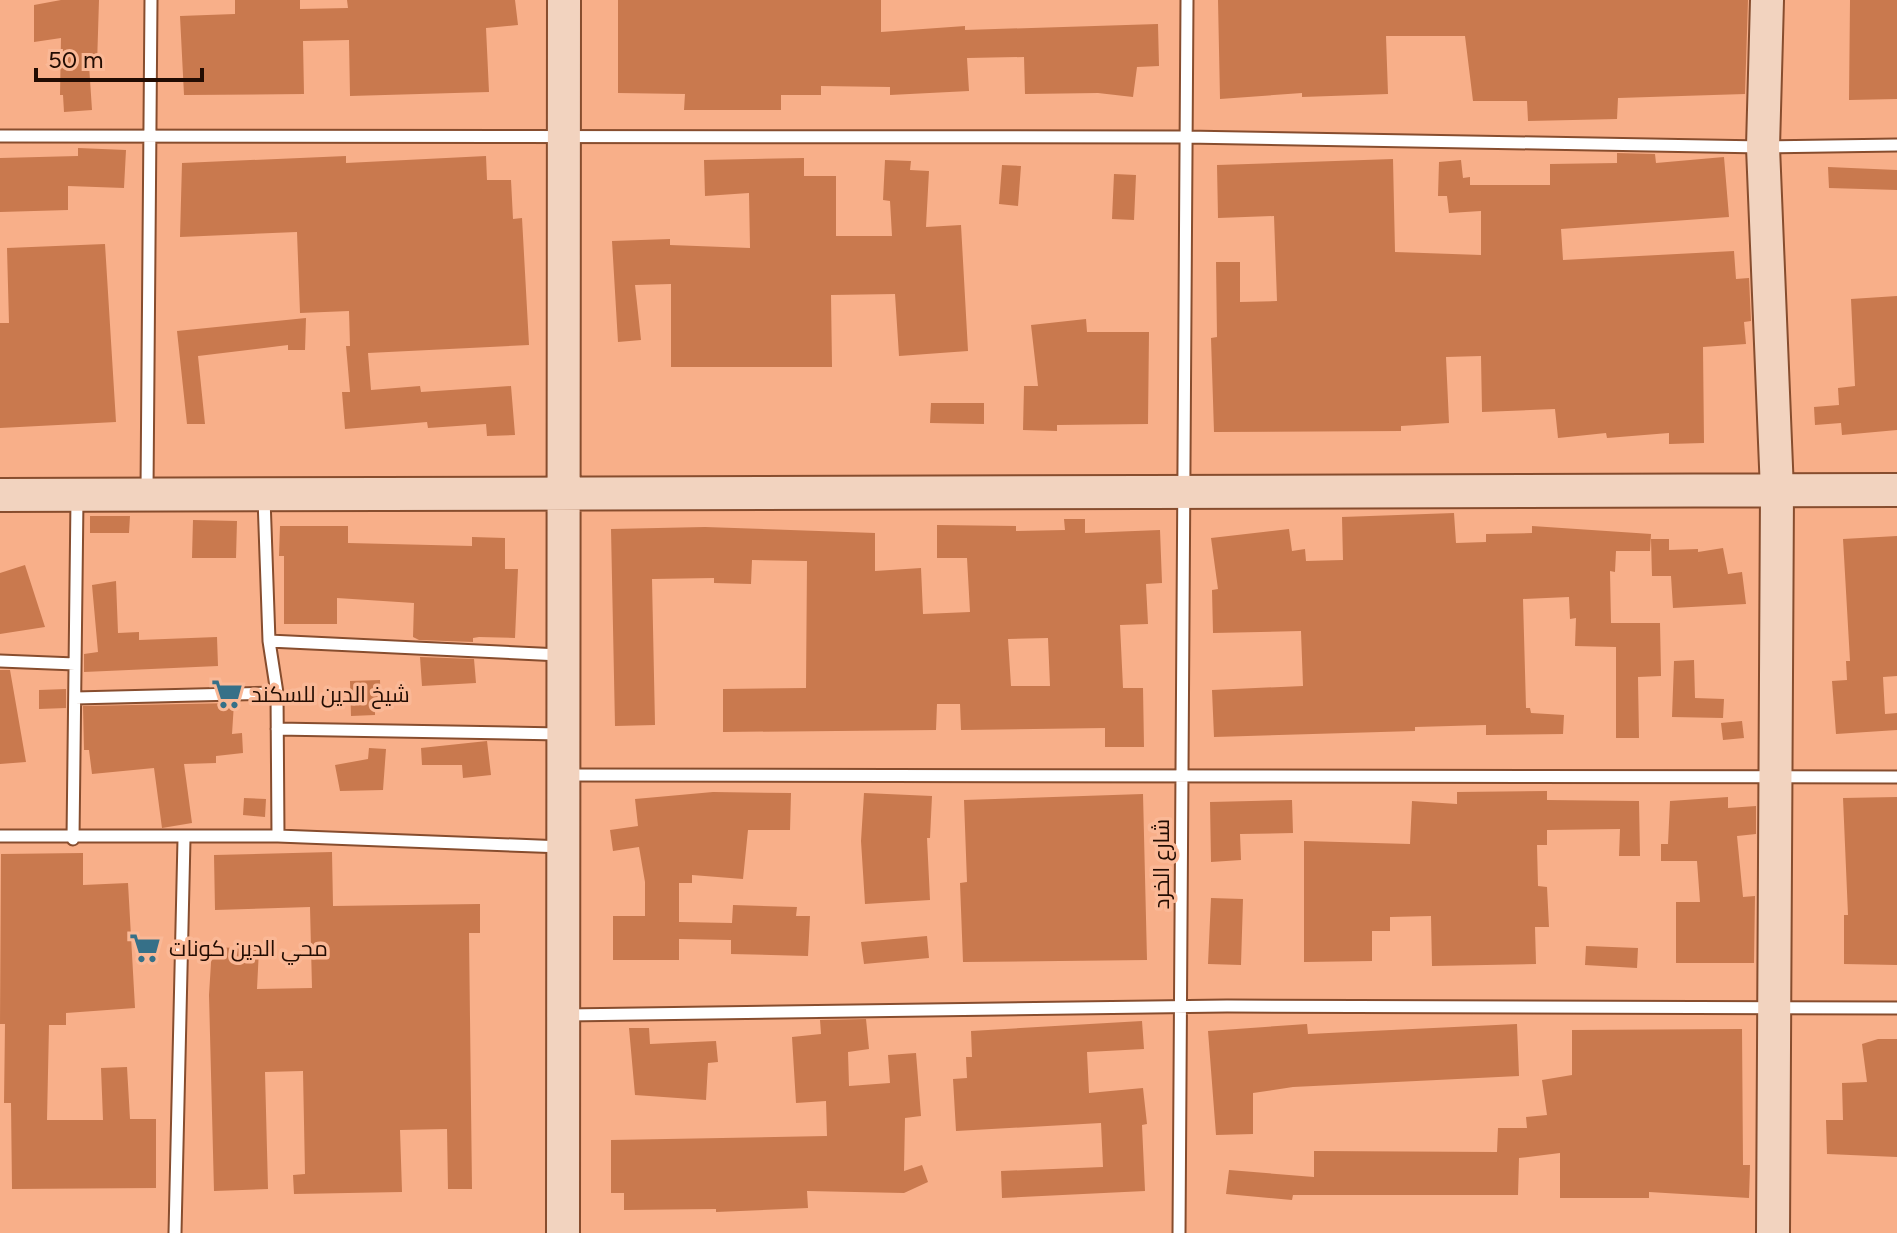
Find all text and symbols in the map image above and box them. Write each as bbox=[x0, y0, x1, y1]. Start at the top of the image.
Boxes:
scale bar bbox=[36, 32, 202, 82]
text: 50 m bbox=[48, 45, 104, 74]
supermarket icon: شيخ الدين للسكند bbox=[210, 677, 244, 711]
place label: شيخ الدين للسكند bbox=[251, 681, 410, 709]
street label: شارع الخرد bbox=[1148, 819, 1176, 909]
supermarket icon: محي الدين كونات bbox=[128, 931, 162, 965]
place label: محي الدين كونات bbox=[169, 935, 328, 965]

